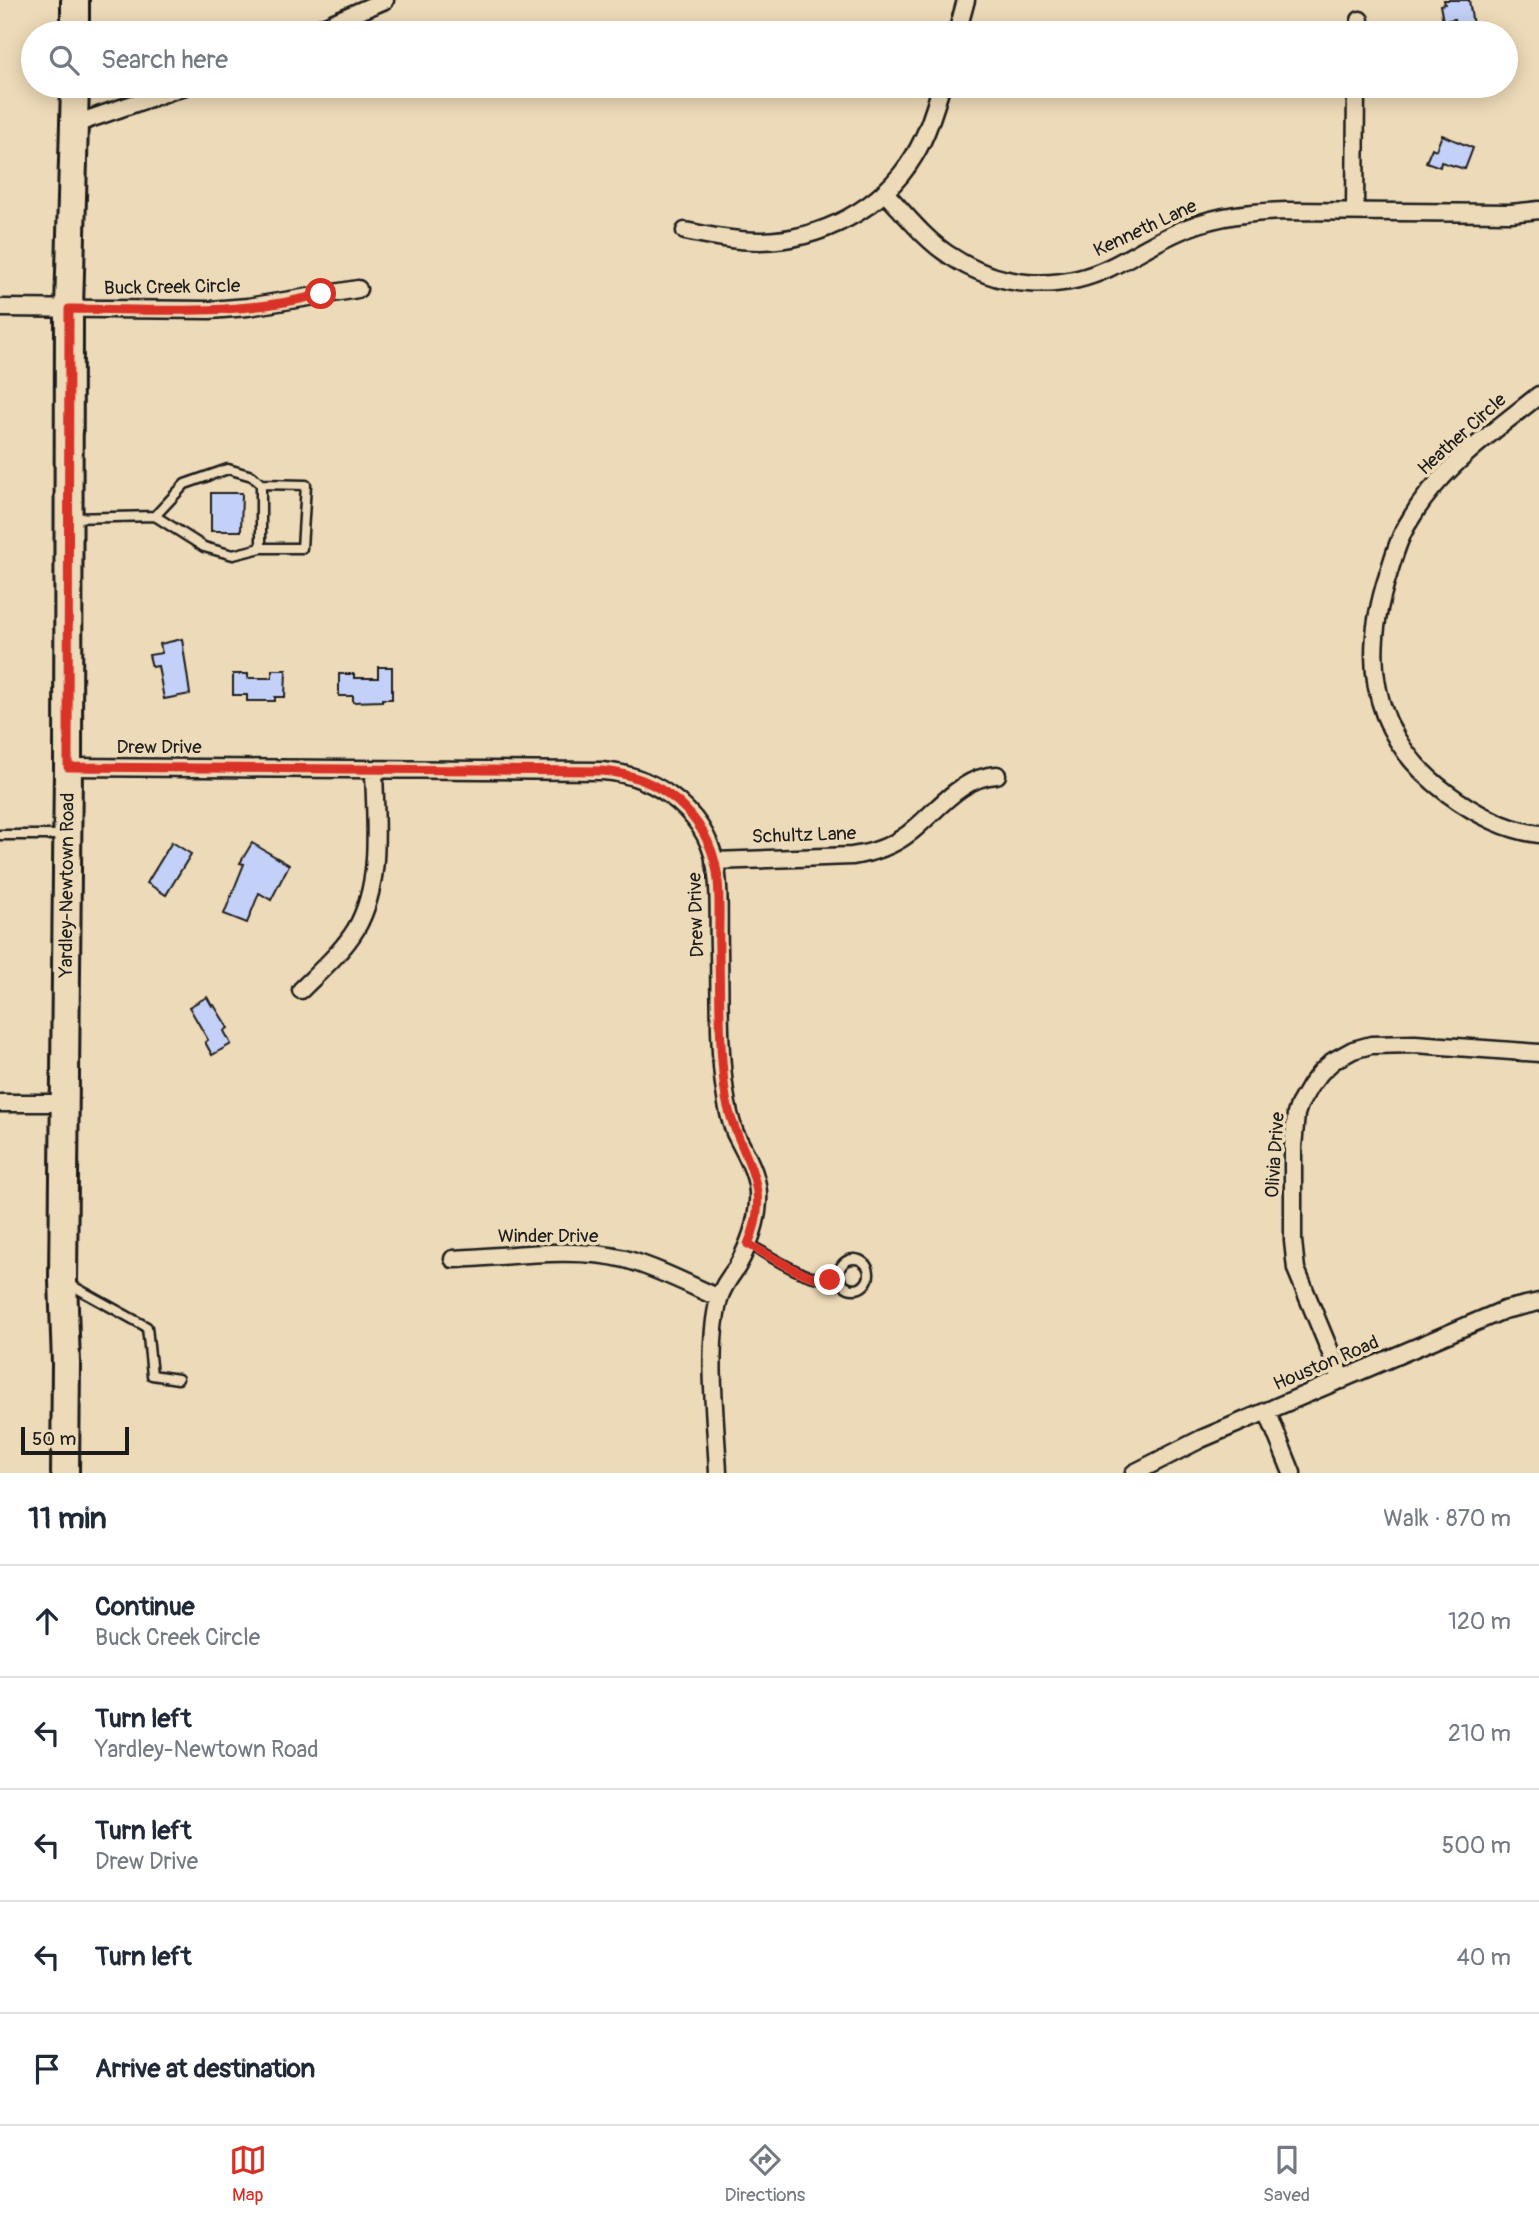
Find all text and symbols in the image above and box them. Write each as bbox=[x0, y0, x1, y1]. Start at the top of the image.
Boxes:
search box bbox=[21, 21, 1518, 98]
icon: search bbox=[45, 41, 83, 79]
text: Search here bbox=[101, 44, 228, 76]
street label: Kenneth Lane bbox=[1090, 193, 1201, 262]
street label: Buck Creek Circle bbox=[104, 274, 241, 300]
route start bbox=[305, 278, 336, 309]
street label: Heather Circle bbox=[1413, 387, 1512, 480]
street label: Drew Drive bbox=[116, 735, 202, 759]
street label: Yardley-Newtown Road bbox=[54, 793, 80, 979]
street label: Schultz Lane bbox=[751, 821, 857, 849]
street label: Drew Drive bbox=[682, 871, 709, 958]
street label: Olivia Drive bbox=[1260, 1111, 1290, 1199]
street label: Winder Drive bbox=[498, 1224, 599, 1248]
route end bbox=[814, 1264, 845, 1295]
street label: Houston Road bbox=[1270, 1330, 1382, 1396]
scale bar bbox=[21, 1424, 130, 1456]
text: 50 m bbox=[32, 1427, 76, 1451]
text: 11 min bbox=[28, 1500, 107, 1537]
text: Walk · 870 m bbox=[1383, 1504, 1511, 1533]
text: Continue bbox=[95, 1591, 195, 1623]
icon: ahead bbox=[28, 1602, 66, 1640]
text: 120 m bbox=[1448, 1607, 1511, 1636]
text: Buck Creek Circle bbox=[95, 1623, 260, 1652]
text: Turn left bbox=[95, 1703, 191, 1735]
icon: left bbox=[28, 1714, 66, 1752]
text: 210 m bbox=[1448, 1719, 1511, 1748]
text: Yardley-Newtown Road bbox=[95, 1735, 319, 1764]
text: Turn left bbox=[95, 1815, 191, 1847]
icon: left bbox=[28, 1826, 66, 1864]
text: 500 m bbox=[1442, 1831, 1511, 1860]
text: Drew Drive bbox=[95, 1847, 198, 1876]
icon: left bbox=[28, 1938, 66, 1976]
text: Turn left bbox=[95, 1941, 191, 1973]
text: 40 m bbox=[1457, 1943, 1511, 1972]
icon: arrive bbox=[28, 2050, 66, 2088]
text: Arrive at destination bbox=[95, 2053, 315, 2085]
tab: Map bbox=[229, 2141, 267, 2207]
tab: Directions bbox=[725, 2141, 805, 2207]
tab: Saved bbox=[1263, 2141, 1310, 2207]

